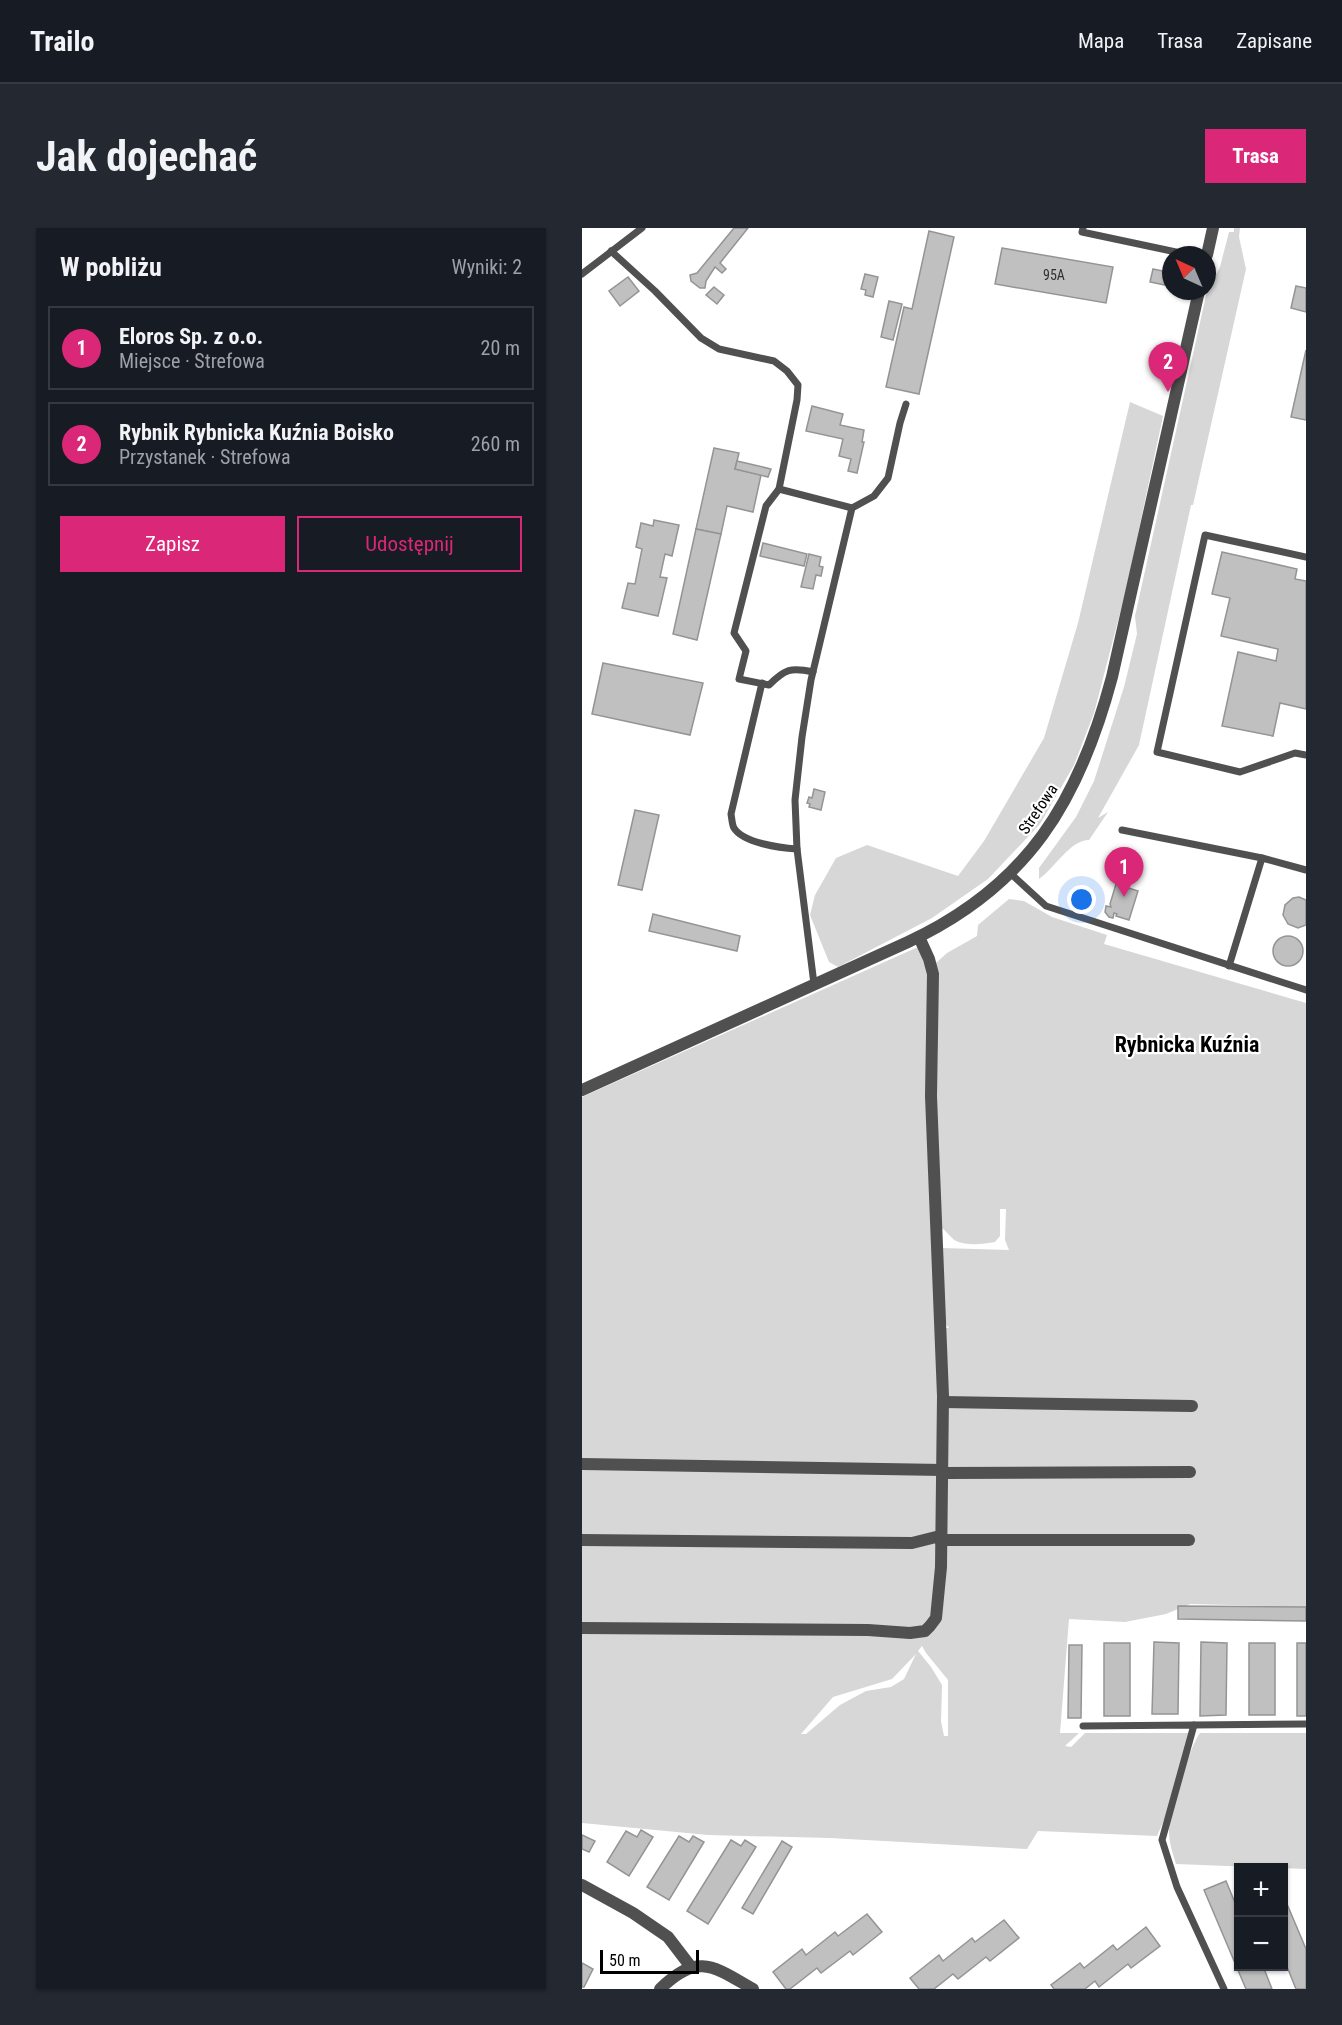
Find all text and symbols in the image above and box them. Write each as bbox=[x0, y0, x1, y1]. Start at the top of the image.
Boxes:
text: Trailo bbox=[30, 25, 94, 58]
text: Mapa bbox=[1078, 29, 1124, 53]
text: Trasa bbox=[1157, 29, 1203, 53]
text: Zapisane bbox=[1236, 29, 1312, 53]
button: Trasa bbox=[1205, 129, 1306, 183]
text: Jak dojechać bbox=[36, 132, 257, 181]
north arrow bbox=[1162, 246, 1216, 300]
text: W pobliżu bbox=[60, 252, 162, 282]
text: Wyniki: 2 bbox=[451, 255, 522, 279]
house number: 95A bbox=[1043, 267, 1065, 283]
text: Eloros Sp. z o.o. bbox=[119, 324, 263, 349]
text: 1 bbox=[76, 336, 87, 360]
text: 20 m bbox=[481, 336, 520, 360]
pin: 2 bbox=[1148, 342, 1188, 392]
text: Miejsce · Strefowa bbox=[119, 349, 265, 373]
text: Rybnik Rybnicka Kuźnia Boisko bbox=[119, 420, 394, 445]
text: 2 bbox=[76, 432, 87, 456]
text: 260 m bbox=[471, 432, 520, 456]
text: Przystanek · Strefowa bbox=[119, 445, 291, 469]
button: Zapisz bbox=[60, 516, 285, 572]
button: Udostępnij bbox=[297, 516, 522, 572]
street label: Strefowa bbox=[1014, 780, 1062, 838]
pin: 1 bbox=[1104, 848, 1144, 897]
your location bbox=[1067, 885, 1096, 914]
district label: Rybnicka Kuźnia bbox=[1115, 1032, 1259, 1057]
map controls bbox=[1234, 1863, 1288, 1971]
button: + bbox=[1234, 1863, 1288, 1917]
button: − bbox=[1234, 1917, 1288, 1971]
scale bar bbox=[600, 1947, 699, 1974]
text: 50 m bbox=[609, 1951, 641, 1970]

